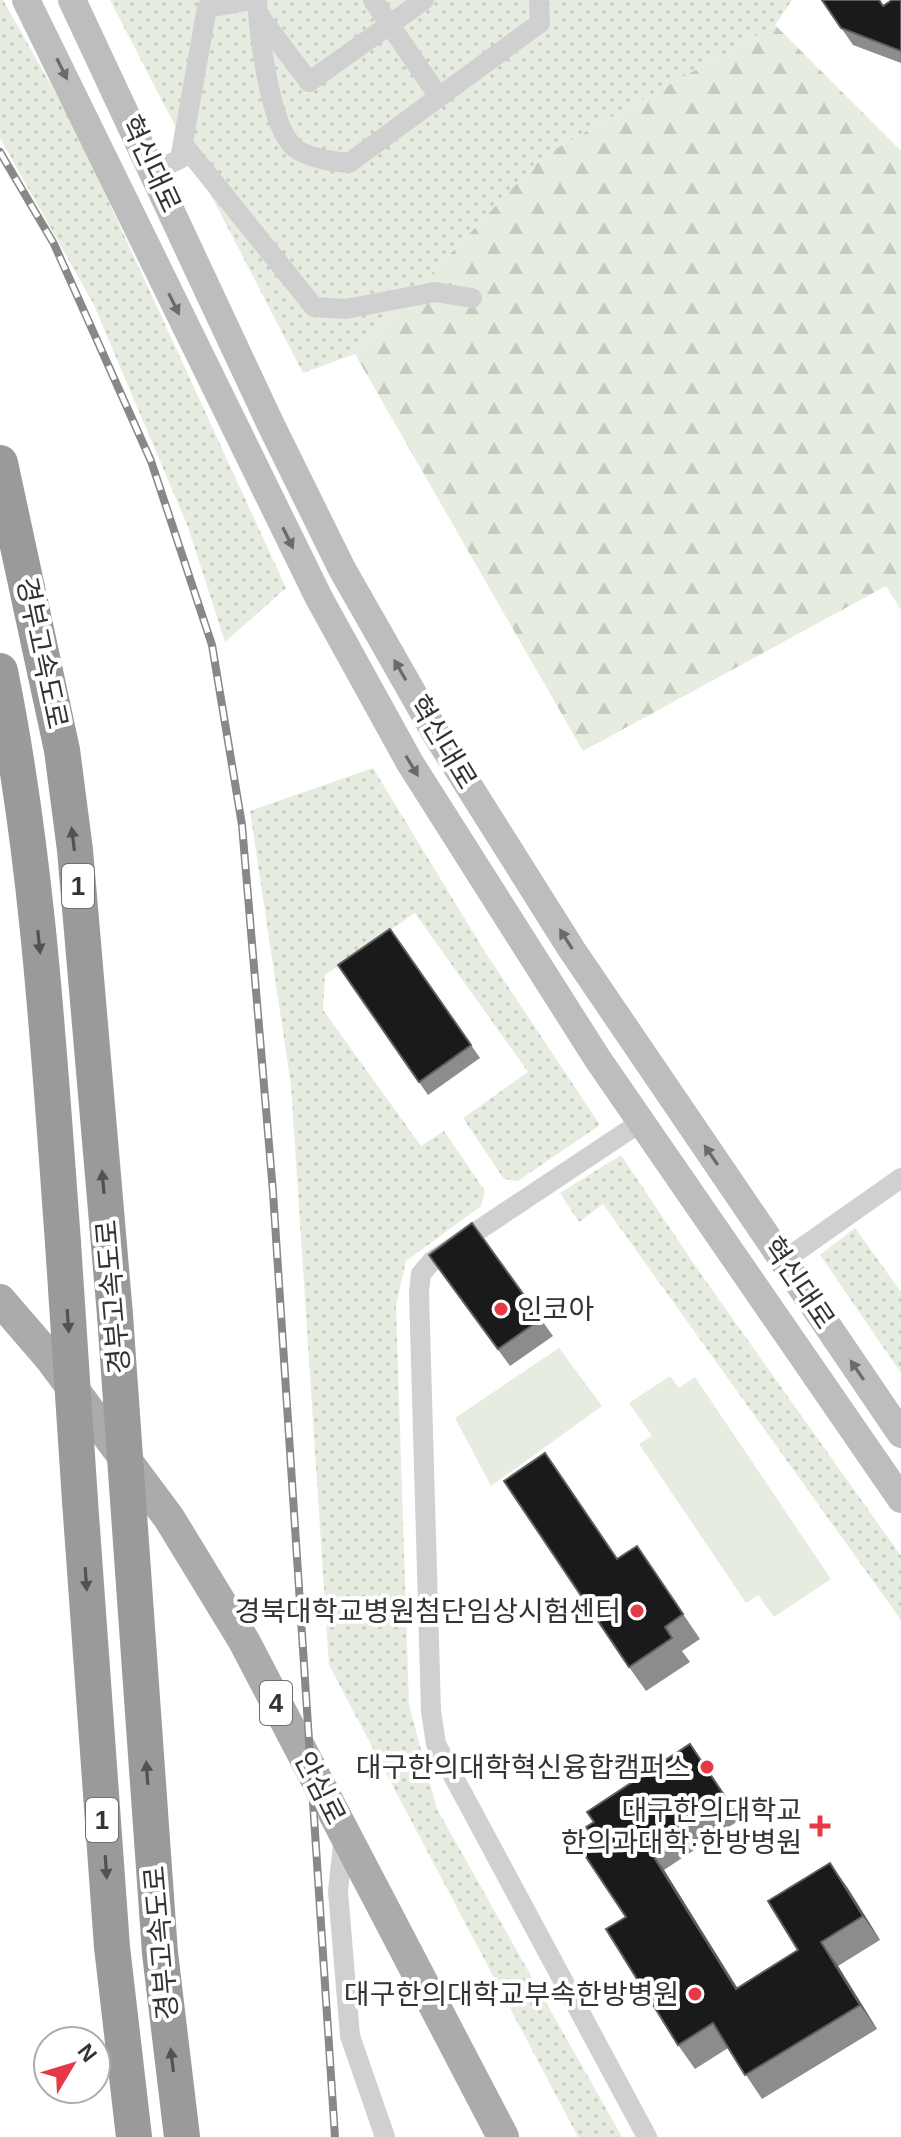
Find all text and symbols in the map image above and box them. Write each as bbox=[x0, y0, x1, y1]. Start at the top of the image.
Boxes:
one-way arrow bbox=[55, 58, 69, 81]
street label: 혁신대로 bbox=[115, 111, 187, 217]
one-way arrow bbox=[167, 292, 181, 315]
one-way arrow bbox=[281, 526, 295, 549]
street label: 경부고속도로 bbox=[11, 574, 73, 732]
one-way arrow bbox=[393, 659, 407, 681]
street label: 혁신대로 bbox=[403, 690, 483, 794]
one-way arrow bbox=[405, 755, 419, 777]
one-way arrow bbox=[67, 826, 80, 851]
road number: 1 bbox=[62, 864, 94, 908]
one-way arrow bbox=[559, 928, 573, 950]
one-way arrow bbox=[33, 930, 46, 955]
one-way arrow bbox=[704, 1144, 719, 1165]
one-way arrow bbox=[97, 1169, 110, 1194]
street label: 경부고속도로 bbox=[91, 1219, 135, 1375]
street label: 혁신대로 bbox=[757, 1232, 841, 1334]
place label: 인코아 bbox=[517, 1294, 594, 1325]
marker: 인코아 bbox=[492, 1300, 510, 1318]
one-way arrow bbox=[62, 1309, 75, 1334]
one-way arrow bbox=[850, 1359, 865, 1380]
one-way arrow bbox=[80, 1567, 93, 1592]
place label: 경북대학교병원첨단임상시험센터 bbox=[235, 1596, 621, 1627]
marker: 경북대학교병원첨단임상시험센터 bbox=[628, 1602, 646, 1620]
road number: 4 bbox=[260, 1681, 292, 1725]
street label: 안심로 bbox=[289, 1747, 351, 1829]
place label: 대구한의대학혁신융합캠퍼스 bbox=[356, 1752, 691, 1783]
marker: 대구한의대학혁신융합캠퍼스 bbox=[698, 1758, 716, 1776]
one-way arrow bbox=[140, 1760, 153, 1785]
place label: 대구한의대학교 한의과대학·한방병원 bbox=[561, 1795, 802, 1858]
road number: 1 bbox=[86, 1798, 118, 1842]
marker: 대구한의대학교 한의과대학·한방병원 bbox=[809, 1815, 831, 1837]
one-way arrow bbox=[100, 1855, 113, 1880]
street label: 경부고속도로 bbox=[139, 1865, 183, 2021]
place label: 대구한의대학교부속한방병원 bbox=[344, 1979, 679, 2010]
marker: 대구한의대학교부속한방병원 bbox=[686, 1985, 704, 2003]
north arrow bbox=[32, 2025, 112, 2105]
text: N bbox=[73, 2039, 102, 2067]
one-way arrow bbox=[165, 2047, 178, 2072]

